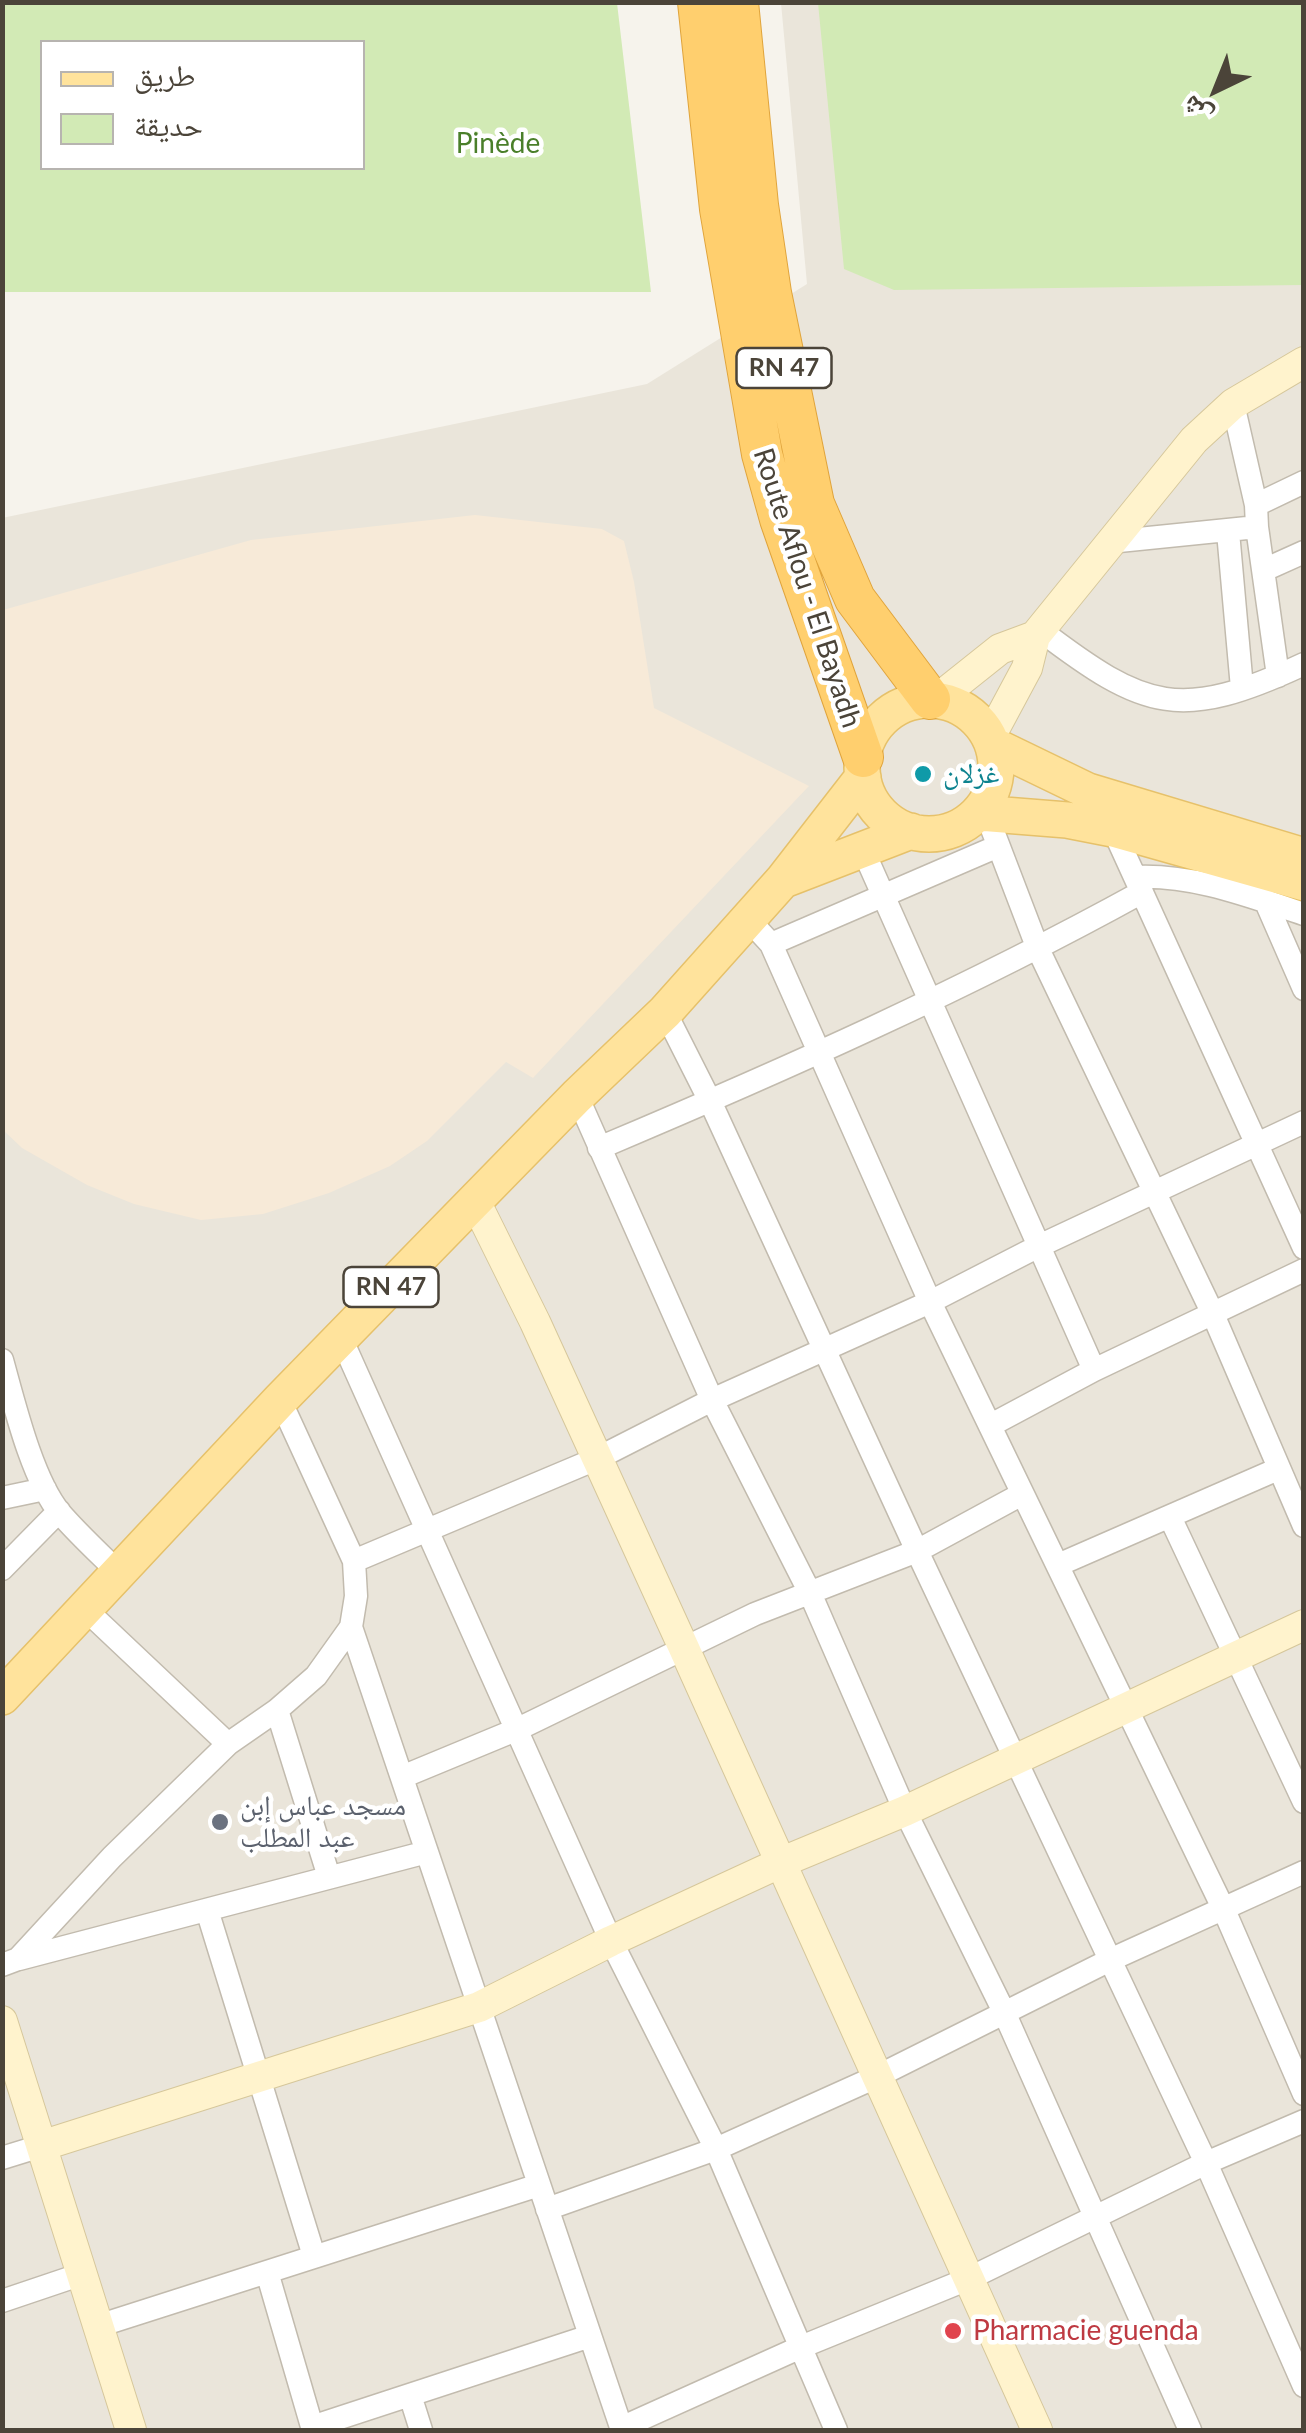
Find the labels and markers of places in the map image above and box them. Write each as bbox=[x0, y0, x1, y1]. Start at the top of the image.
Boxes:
place label: غزلان bbox=[943, 757, 999, 791]
marker: غزلان bbox=[912, 763, 934, 785]
place label: مسجد عباس إبن عبد المطلب bbox=[240, 1789, 406, 1855]
marker: مسجد عباس إبن عبد المطلب bbox=[209, 1811, 231, 1833]
place label: Pharmacie guenda bbox=[973, 2314, 1199, 2348]
marker: Pharmacie guenda bbox=[942, 2320, 964, 2342]

